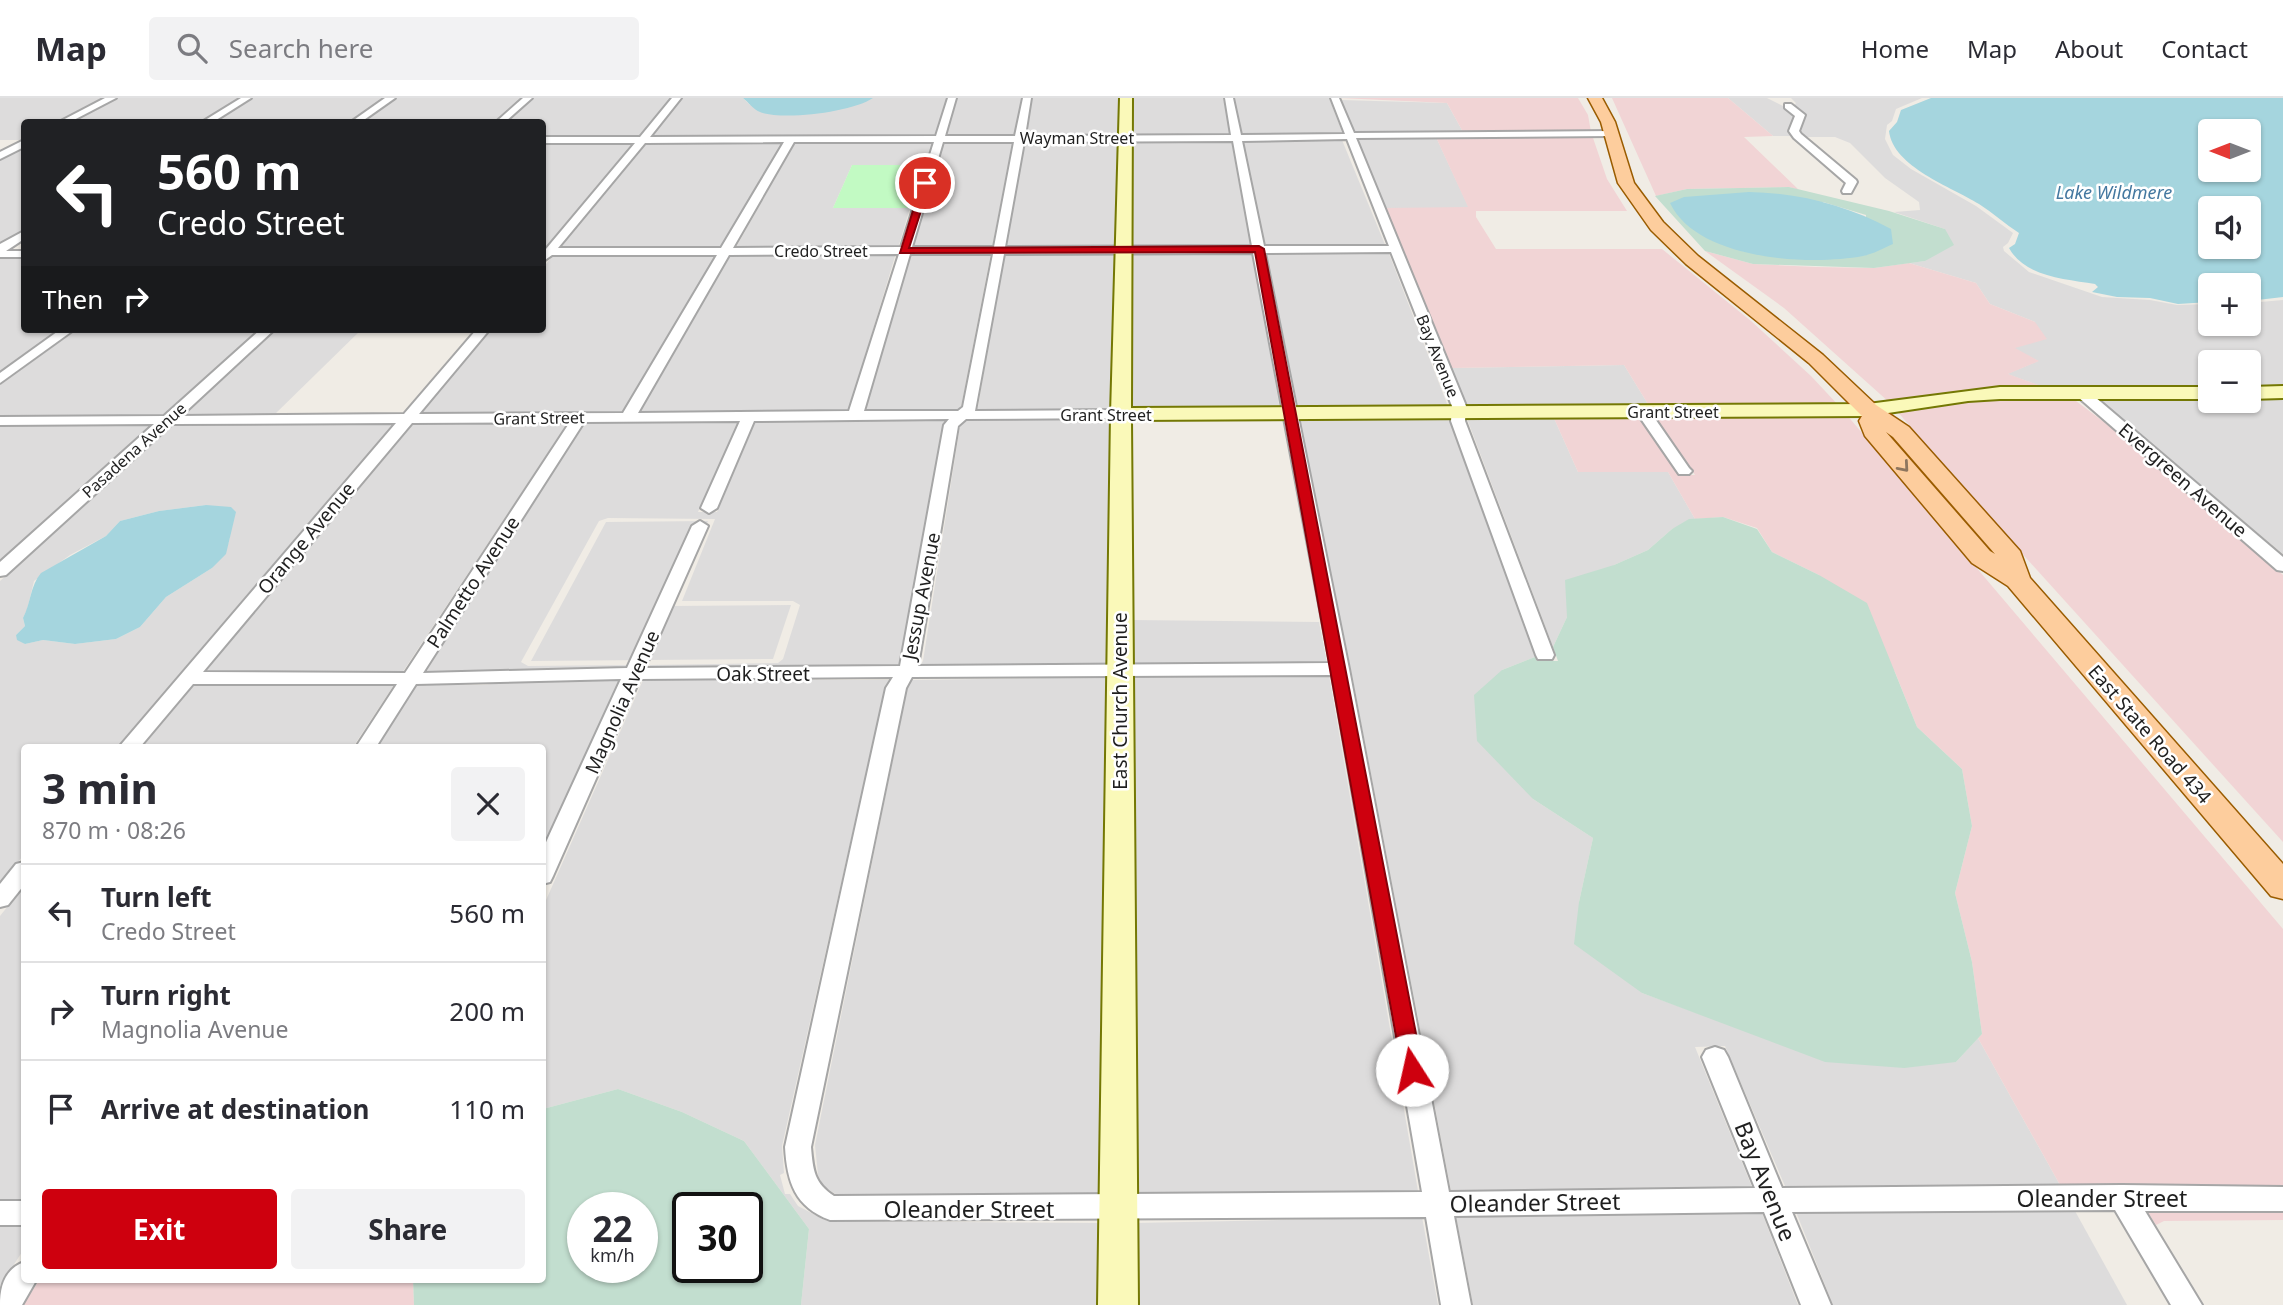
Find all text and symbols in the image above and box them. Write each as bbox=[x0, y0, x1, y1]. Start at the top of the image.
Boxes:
search box bbox=[149, 17, 639, 80]
text: Map bbox=[35, 26, 107, 71]
icon: search bbox=[173, 29, 211, 67]
text: Search here bbox=[229, 30, 373, 66]
text: Home bbox=[1861, 32, 1929, 65]
text: Map bbox=[1967, 32, 2017, 65]
text: About bbox=[2055, 32, 2123, 65]
text: Contact bbox=[2161, 32, 2248, 65]
north arrow bbox=[2198, 119, 2261, 182]
map controls bbox=[2198, 119, 2261, 413]
street label: Wayman Street bbox=[1020, 127, 1134, 149]
text: 560 m bbox=[157, 138, 302, 204]
icon: left bbox=[42, 147, 133, 238]
pin bbox=[895, 153, 955, 213]
icon: arrive bbox=[906, 164, 944, 202]
water label: Lake Wildmere bbox=[2056, 180, 2172, 204]
button: sound bbox=[2198, 196, 2261, 259]
text: Credo Street bbox=[157, 201, 345, 244]
street label: Credo Street bbox=[774, 240, 868, 262]
button: + bbox=[2198, 273, 2261, 336]
icon: right bbox=[117, 280, 155, 318]
text: Then bbox=[42, 281, 103, 317]
street label: Bay Avenue bbox=[1411, 311, 1465, 401]
button: − bbox=[2198, 350, 2261, 413]
street label: Pasadena Avenue bbox=[77, 397, 191, 503]
street label: Grant Street bbox=[1627, 401, 1719, 423]
street label: Grant Street bbox=[1060, 404, 1152, 426]
street label: Grant Street bbox=[493, 406, 585, 430]
street label: Evergreen Avenue bbox=[2113, 417, 2253, 543]
one-way arrow bbox=[1896, 458, 1908, 471]
street label: Orange Avenue bbox=[251, 476, 361, 600]
street label: Palmetto Avenue bbox=[421, 511, 525, 653]
street label: Jessup Avenue bbox=[896, 530, 946, 664]
street label: East Church Avenue bbox=[1107, 612, 1133, 790]
street label: Magnolia Avenue bbox=[579, 626, 665, 778]
street label: East State Road 434 bbox=[2083, 659, 2218, 809]
street label: Oak Street bbox=[716, 661, 810, 687]
text: 3 min bbox=[42, 759, 158, 816]
button: close bbox=[451, 767, 525, 841]
text: 870 m · 08:26 bbox=[42, 814, 186, 846]
text: Turn left bbox=[101, 879, 212, 915]
icon: left bbox=[42, 894, 80, 932]
text: 560 m bbox=[449, 895, 525, 931]
text: Credo Street bbox=[101, 915, 236, 947]
text: Turn right bbox=[101, 977, 231, 1013]
icon: right bbox=[42, 992, 80, 1030]
text: 200 m bbox=[449, 993, 525, 1029]
text: Magnolia Avenue bbox=[101, 1013, 289, 1045]
position arrow bbox=[1375, 1033, 1449, 1107]
icon: arrive bbox=[42, 1090, 80, 1128]
text: Arrive at destination bbox=[101, 1091, 370, 1127]
text: 110 m bbox=[449, 1091, 525, 1127]
street label: Bay Avenue bbox=[1728, 1116, 1804, 1246]
street label: Oleander Street bbox=[2017, 1182, 2187, 1214]
street label: Oleander Street bbox=[1449, 1185, 1621, 1219]
button: Exit bbox=[42, 1189, 277, 1269]
button: Share bbox=[291, 1189, 525, 1269]
speed limit sign: 30 bbox=[672, 1192, 763, 1283]
street label: Oleander Street bbox=[884, 1193, 1054, 1225]
text: 22 bbox=[592, 1205, 633, 1252]
text: km/h bbox=[590, 1243, 635, 1267]

